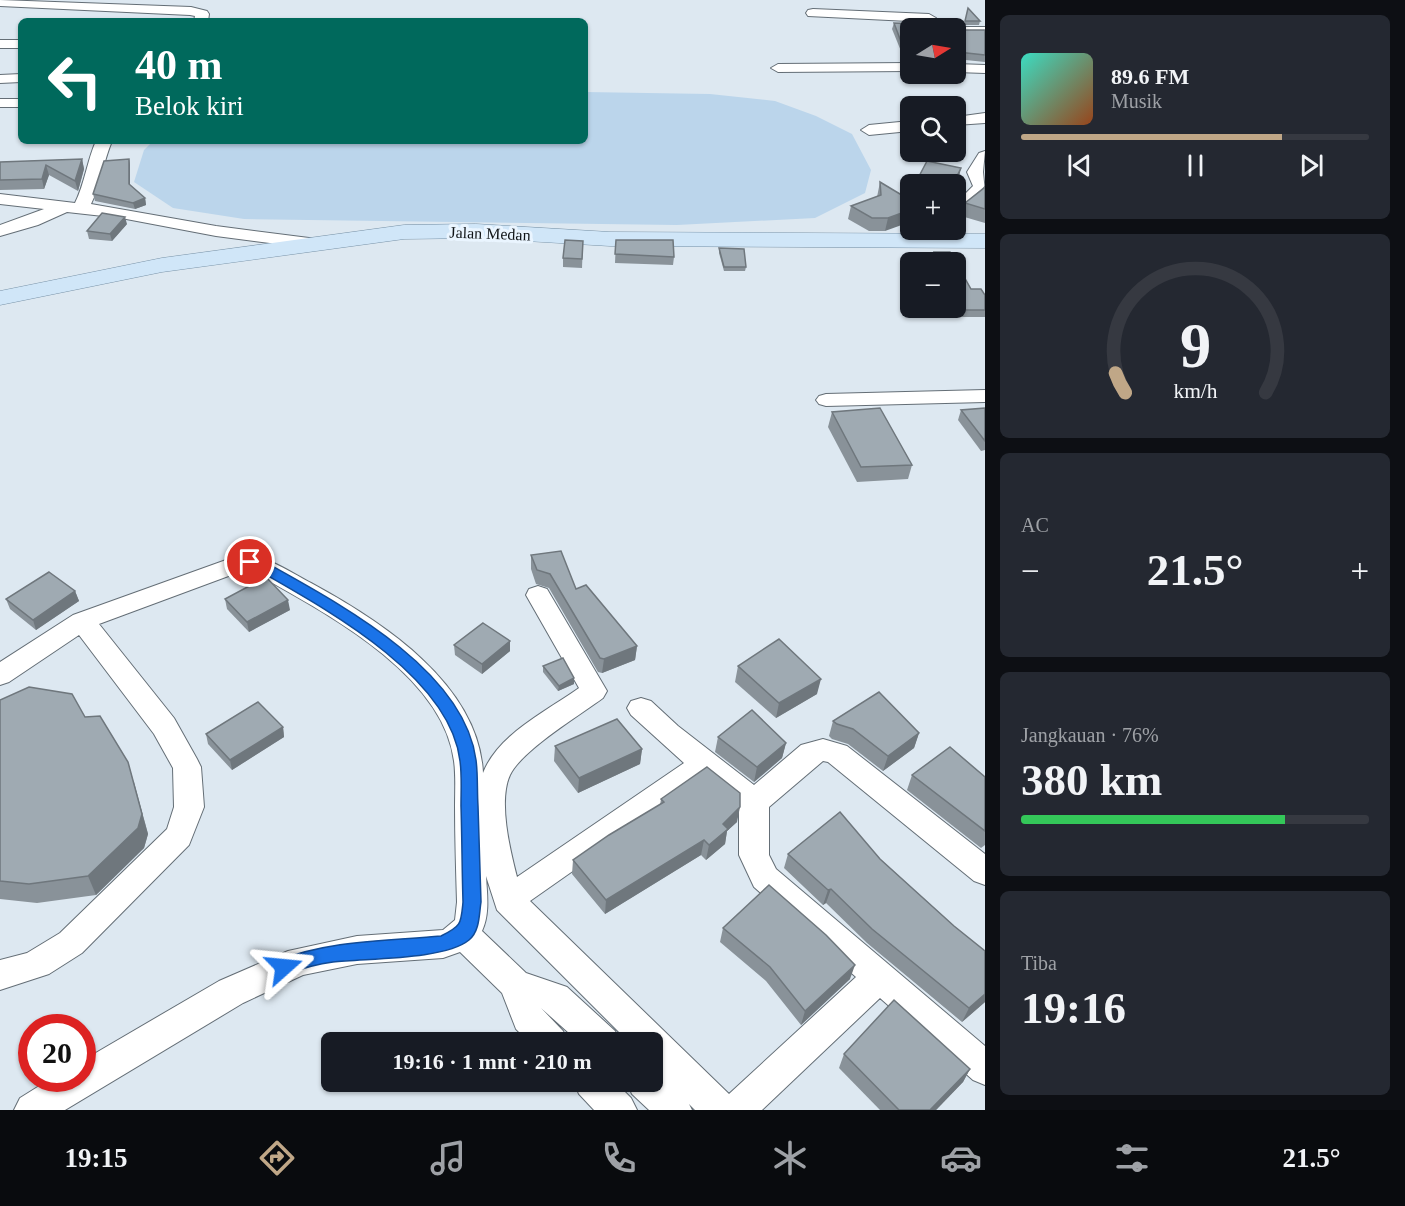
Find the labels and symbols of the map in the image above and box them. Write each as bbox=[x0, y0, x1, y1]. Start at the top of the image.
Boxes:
north arrow bbox=[900, 18, 966, 84]
street label: Jalan Medan bbox=[449, 224, 531, 243]
pin bbox=[224, 536, 275, 587]
position arrow bbox=[252, 935, 316, 999]
speed limit sign: 20 bbox=[18, 1014, 96, 1092]

